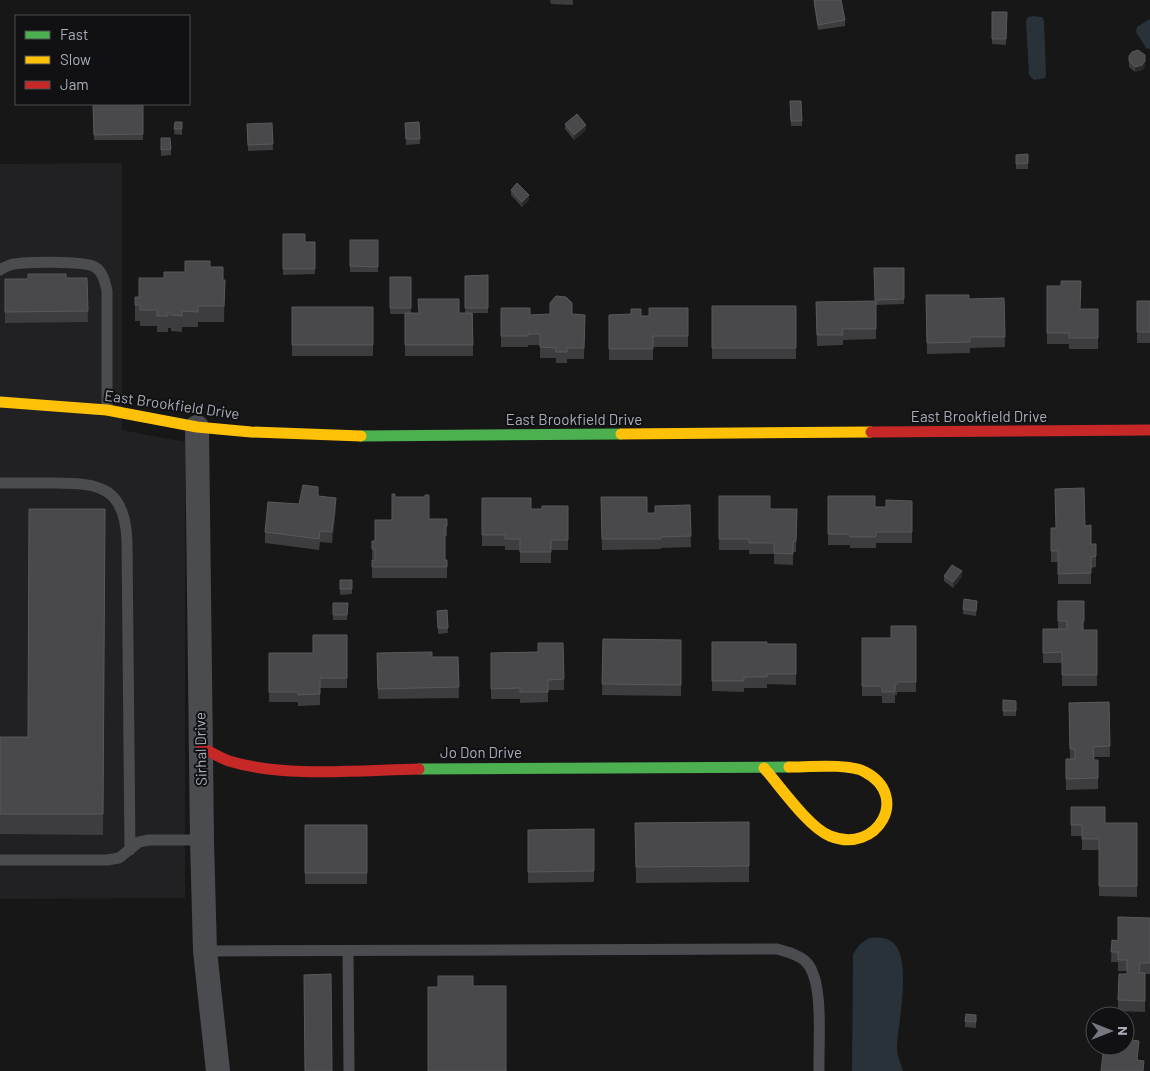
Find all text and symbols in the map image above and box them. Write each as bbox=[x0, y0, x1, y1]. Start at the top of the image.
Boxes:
legend bbox=[15, 15, 190, 105]
text: Fast bbox=[60, 25, 88, 43]
text: Slow bbox=[60, 50, 91, 68]
text: Jam bbox=[60, 75, 89, 93]
street label: East Brookfield Drive bbox=[103, 386, 241, 422]
street label: East Brookfield Drive bbox=[911, 407, 1047, 425]
street label: East Brookfield Drive bbox=[506, 410, 642, 428]
street label: Sirhal Drive bbox=[190, 712, 210, 786]
street label: Jo Don Drive bbox=[440, 743, 522, 761]
north arrow bbox=[1085, 1006, 1135, 1056]
text: N bbox=[1115, 1026, 1132, 1036]

